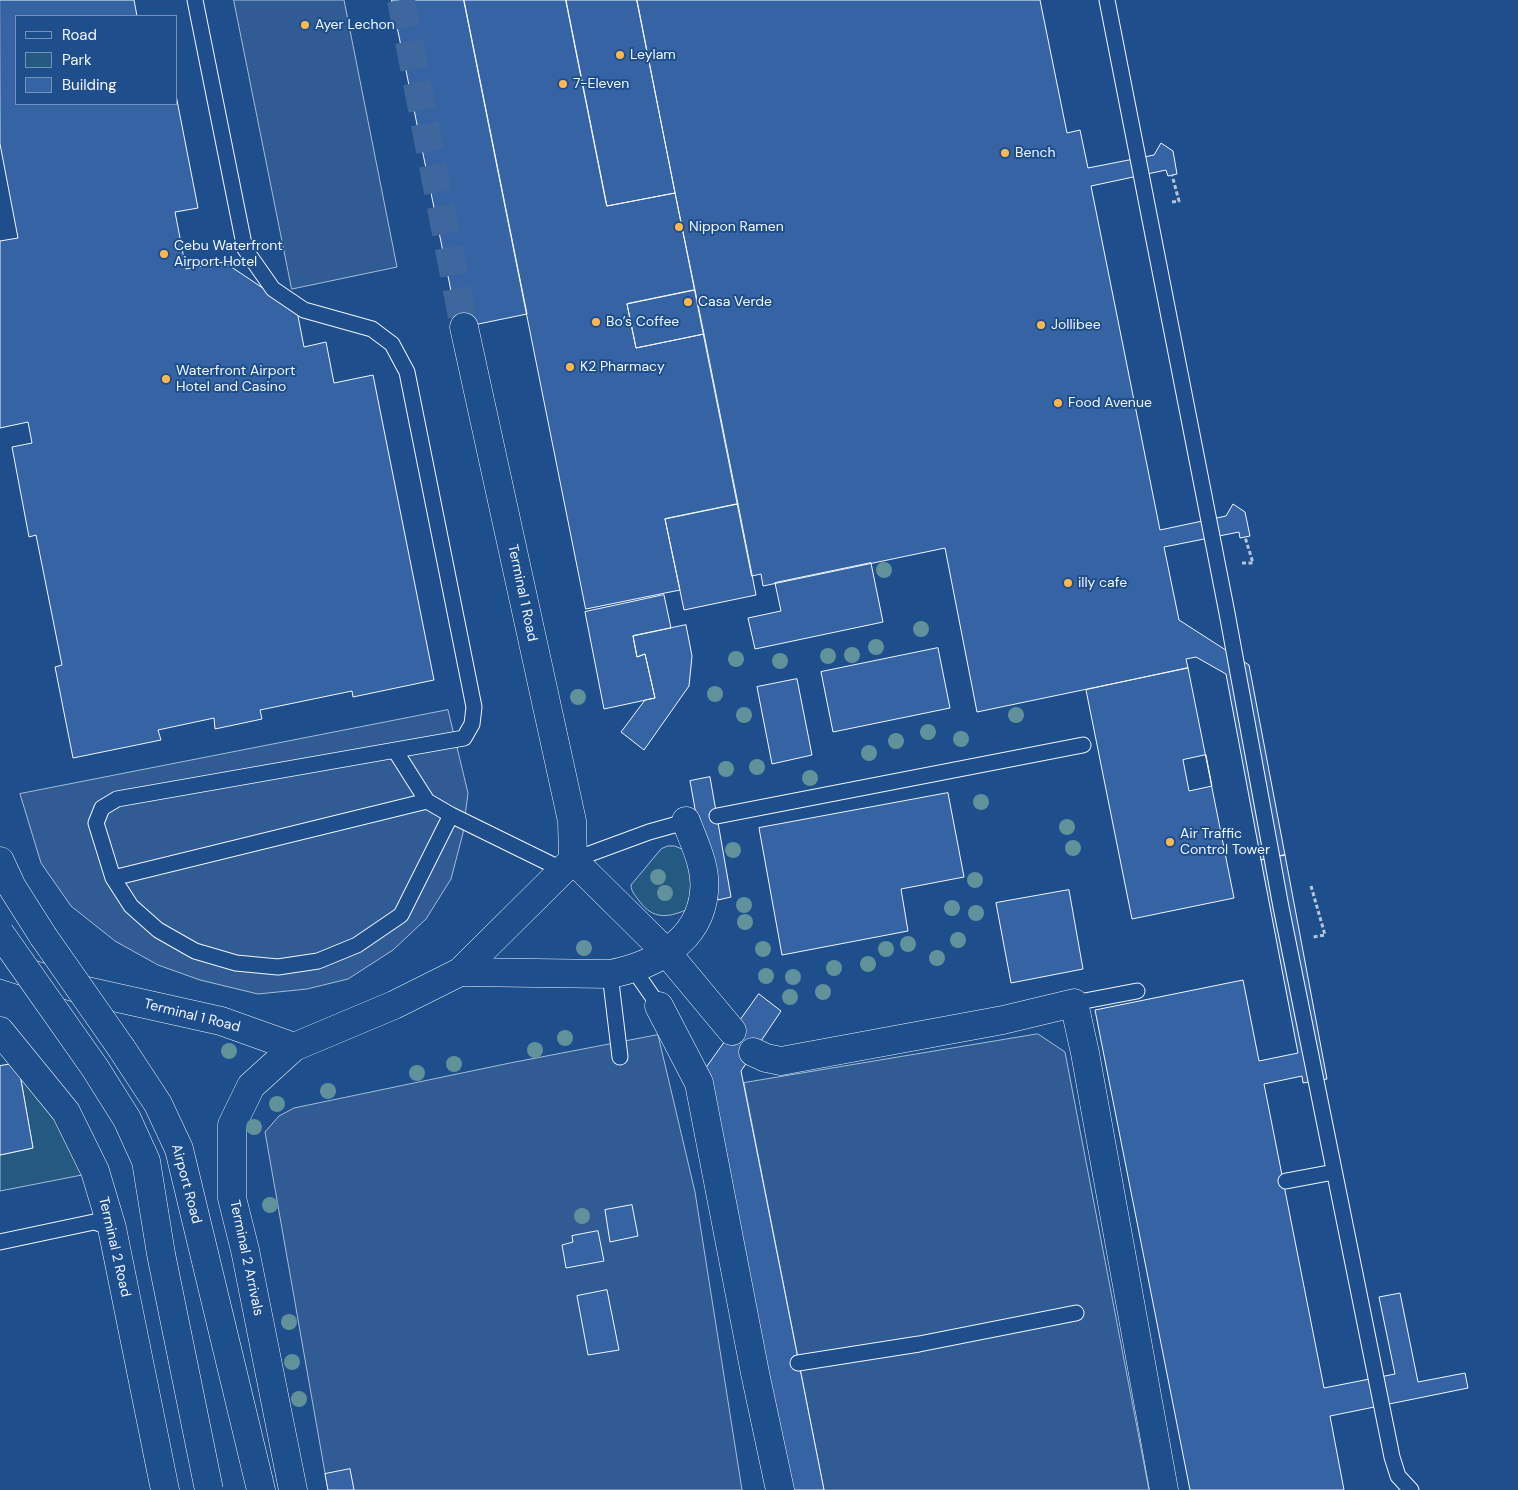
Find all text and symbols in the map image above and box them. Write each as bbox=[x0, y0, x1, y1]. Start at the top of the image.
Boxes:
legend bbox=[15, 15, 178, 105]
place label: Ayer Lechon bbox=[315, 17, 395, 33]
marker: Ayer Lechon bbox=[299, 19, 311, 31]
text: Road bbox=[62, 25, 97, 45]
place label: Leylam bbox=[630, 47, 676, 63]
marker: Leylam bbox=[614, 49, 626, 61]
text: Park bbox=[62, 50, 92, 70]
text: Building bbox=[62, 75, 117, 95]
place label: 7-Eleven bbox=[573, 76, 629, 92]
marker: 7-Eleven bbox=[557, 78, 569, 90]
place label: Bench bbox=[1015, 145, 1055, 161]
marker: Bench bbox=[999, 147, 1011, 159]
place label: Nippon Ramen bbox=[689, 219, 784, 235]
marker: Nippon Ramen bbox=[673, 221, 685, 233]
place label: Cebu Waterfront Airport Hotel bbox=[174, 238, 283, 270]
marker: Cebu Waterfront Airport Hotel bbox=[158, 248, 170, 260]
place label: Casa Verde bbox=[698, 294, 772, 310]
marker: Casa Verde bbox=[682, 296, 694, 308]
place label: Bo’s Coffee bbox=[606, 314, 679, 330]
marker: Bo’s Coffee bbox=[590, 316, 602, 328]
place label: Jollibee bbox=[1051, 317, 1101, 333]
marker: Jollibee bbox=[1035, 319, 1047, 331]
place label: K2 Pharmacy bbox=[580, 359, 665, 375]
marker: K2 Pharmacy bbox=[564, 361, 576, 373]
place label: Waterfront Airport Hotel and Casino bbox=[176, 363, 296, 396]
marker: Waterfront Airport Hotel and Casino bbox=[160, 373, 172, 385]
place label: Food Avenue bbox=[1068, 395, 1152, 411]
marker: Food Avenue bbox=[1052, 397, 1064, 409]
street label: Terminal 1 Road bbox=[504, 543, 540, 643]
place label: illy cafe bbox=[1078, 575, 1127, 591]
marker: illy cafe bbox=[1062, 577, 1074, 589]
place label: Air Traffic Control Tower bbox=[1180, 826, 1270, 859]
marker: Air Traffic Control Tower bbox=[1164, 836, 1176, 848]
street label: Terminal 1 Road bbox=[142, 996, 242, 1036]
street label: Airport Road bbox=[167, 1142, 205, 1226]
street label: Terminal 2 Road bbox=[94, 1195, 134, 1299]
street label: Terminal 2 Arrivals bbox=[226, 1199, 266, 1317]

